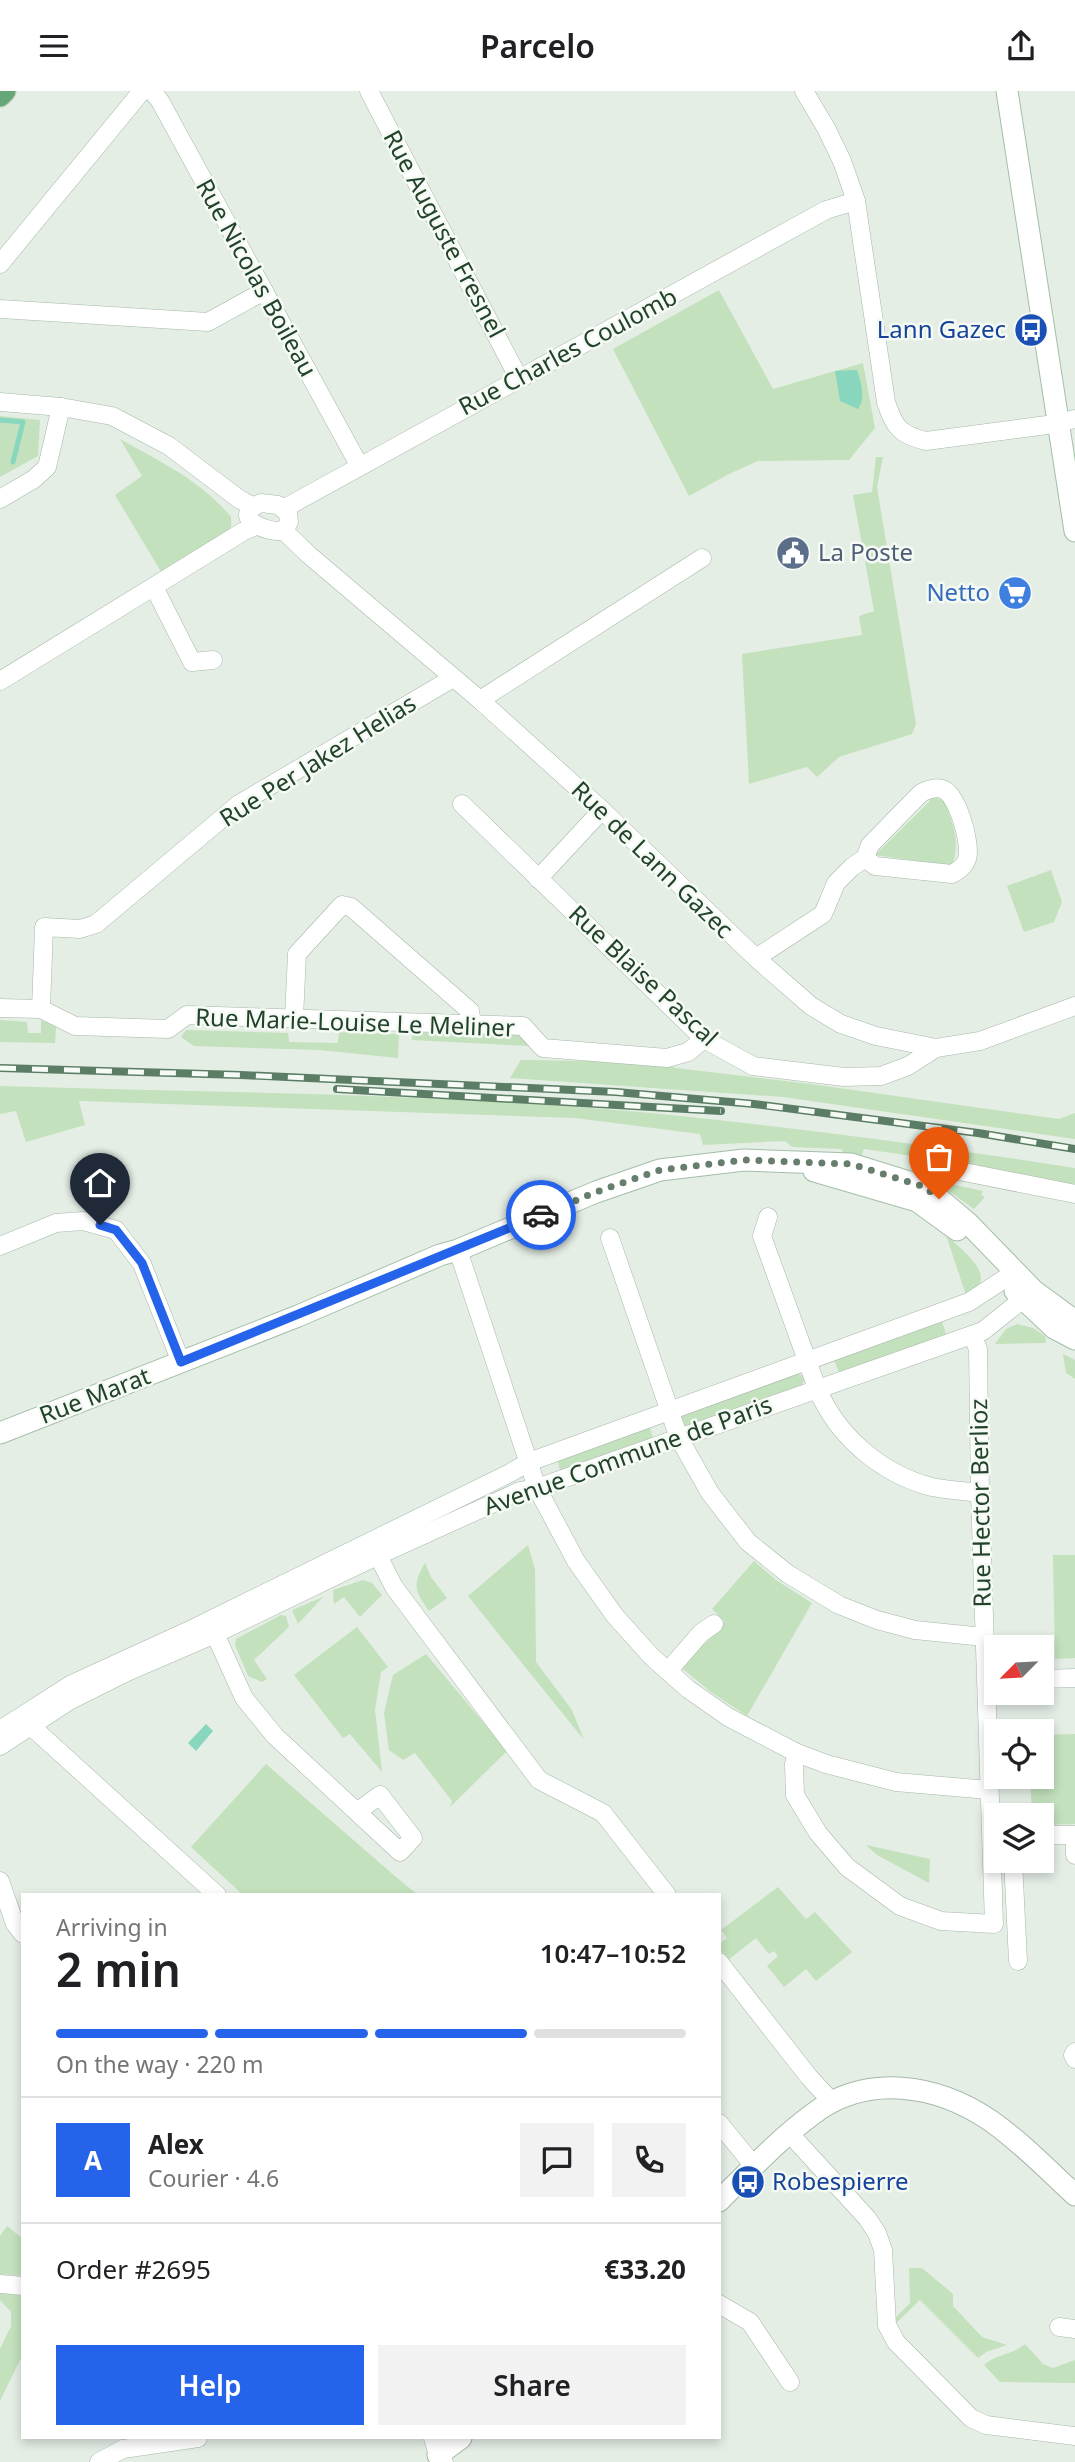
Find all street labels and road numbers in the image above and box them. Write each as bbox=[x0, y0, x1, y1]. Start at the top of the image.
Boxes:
street label: Rue Auguste Fresnel bbox=[377, 124, 514, 343]
street label: Rue Nicolas Boileau bbox=[189, 172, 325, 382]
street label: Rue Charles Coulomb bbox=[452, 279, 682, 422]
street label: Rue Per Jakez Helias bbox=[213, 686, 422, 834]
street label: Rue de Lann Gazec bbox=[565, 773, 741, 945]
street label: Rue Blaise Pascal bbox=[562, 897, 726, 1053]
street label: Rue Marie-Louise Le Meliner bbox=[195, 999, 516, 1044]
street label: Rue Marat bbox=[34, 1358, 155, 1431]
street label: Avenue Commune de Paris bbox=[479, 1387, 776, 1522]
street label: Rue Hector Berlioz bbox=[961, 1398, 998, 1608]

